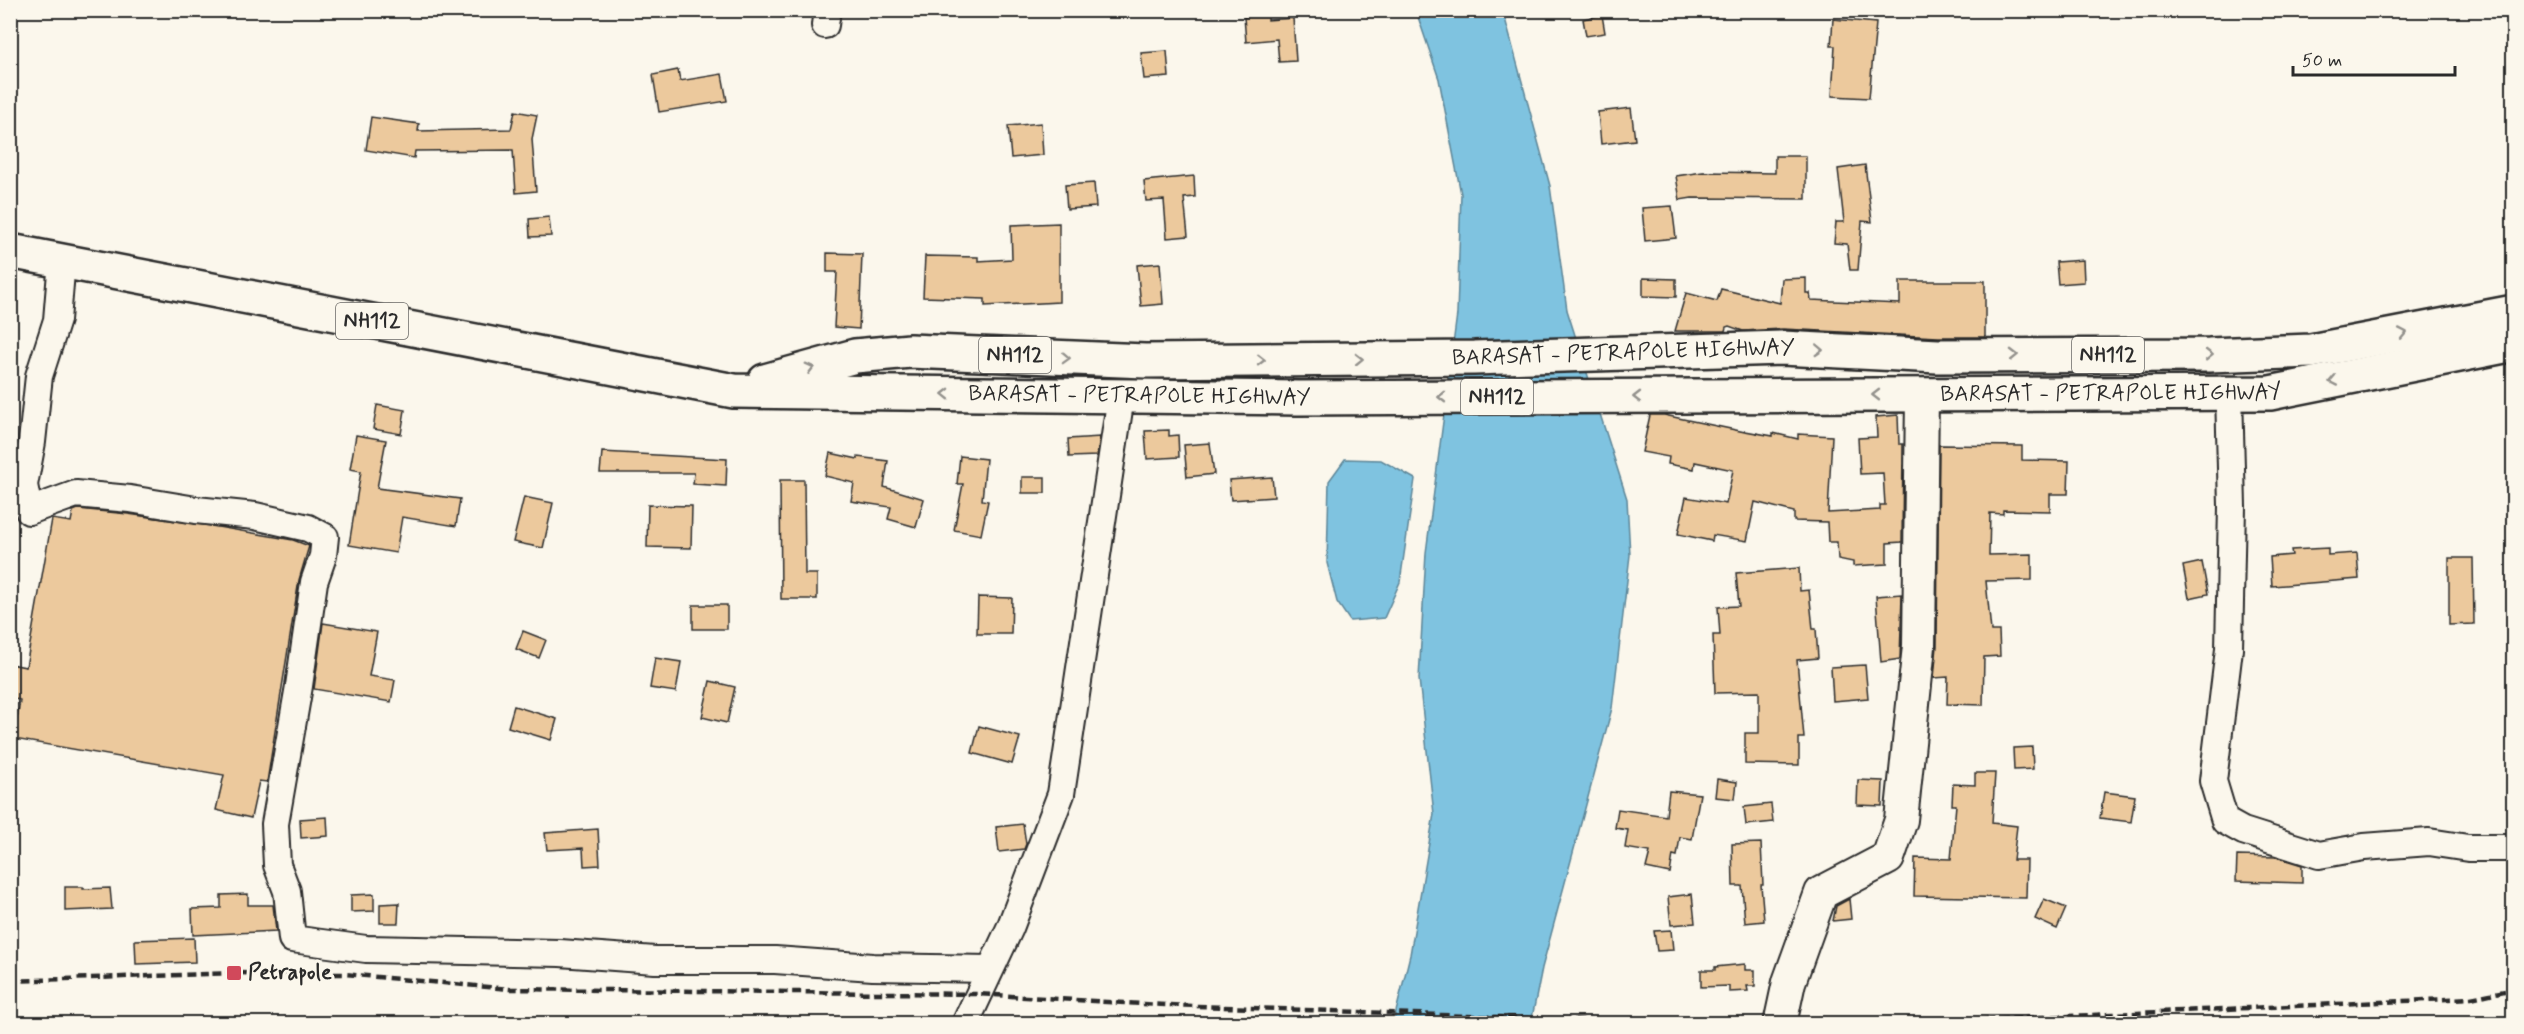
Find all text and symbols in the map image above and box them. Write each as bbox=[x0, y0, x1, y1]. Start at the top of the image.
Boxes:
scale bar bbox=[2293, 39, 2455, 77]
text: 50 m bbox=[2302, 49, 2342, 73]
road number: NH112 bbox=[336, 303, 408, 339]
one-way arrow bbox=[2397, 327, 2407, 340]
street label: BARASAT - PETRAPOLE HIGHWAY bbox=[1452, 334, 1795, 372]
road number: NH112 bbox=[979, 337, 1051, 373]
road number: NH112 bbox=[2072, 337, 2144, 373]
one-way arrow bbox=[1815, 344, 1824, 357]
one-way arrow bbox=[2010, 348, 2019, 361]
one-way arrow bbox=[2205, 349, 2214, 361]
one-way arrow bbox=[1062, 351, 1071, 364]
one-way arrow bbox=[1355, 353, 1364, 365]
one-way arrow bbox=[1257, 354, 1266, 366]
one-way arrow bbox=[805, 363, 815, 375]
one-way arrow bbox=[2328, 374, 2338, 387]
street label: BARASAT - PETRAPOLE HIGHWAY bbox=[1940, 377, 2285, 409]
road number: NH112 bbox=[1461, 379, 1533, 415]
street label: BARASAT - PETRAPOLE HIGHWAY bbox=[968, 380, 1311, 412]
one-way arrow bbox=[941, 387, 950, 400]
one-way arrow bbox=[1871, 389, 1880, 401]
one-way arrow bbox=[1438, 391, 1447, 404]
one-way arrow bbox=[1633, 391, 1642, 403]
place label: Petrapole bbox=[248, 959, 332, 987]
marker: Petrapole bbox=[225, 964, 243, 982]

